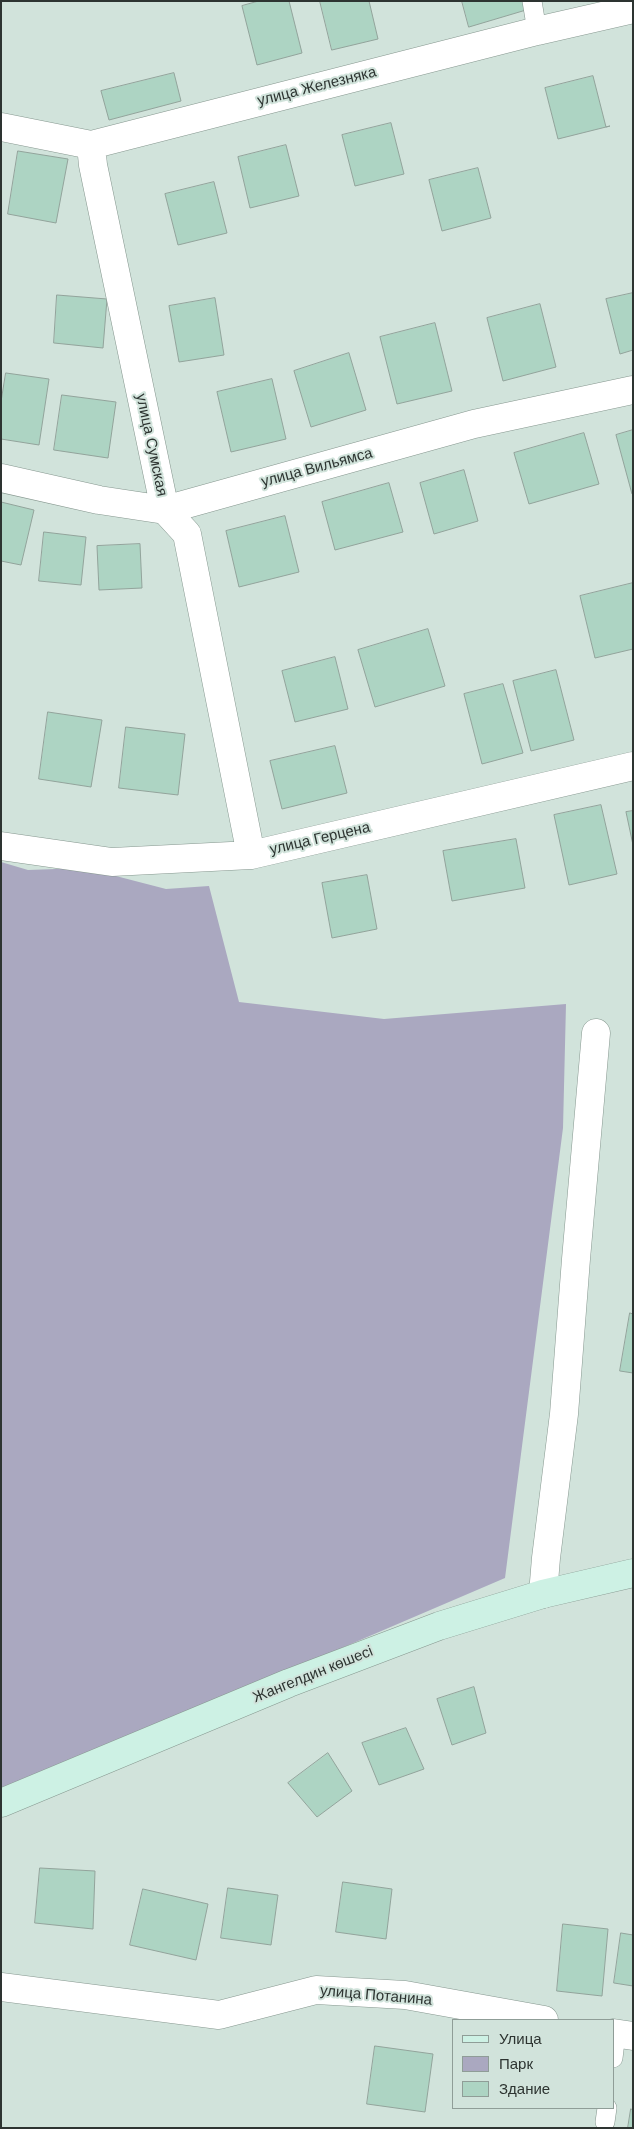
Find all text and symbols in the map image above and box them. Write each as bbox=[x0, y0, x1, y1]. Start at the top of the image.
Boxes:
street label: улица Железняка bbox=[256, 64, 378, 110]
street label: улица Сумская bbox=[131, 392, 171, 498]
street label: улица Вильямса bbox=[259, 444, 375, 492]
street label: улица Герцена bbox=[268, 819, 372, 859]
street label: Жангелдин көшесі bbox=[250, 1643, 376, 1707]
street label: улица Потанина bbox=[319, 1982, 433, 2010]
legend bbox=[452, 2019, 614, 2109]
text: Улица bbox=[499, 2029, 542, 2049]
text: Парк bbox=[499, 2054, 533, 2074]
text: Здание bbox=[499, 2079, 550, 2099]

